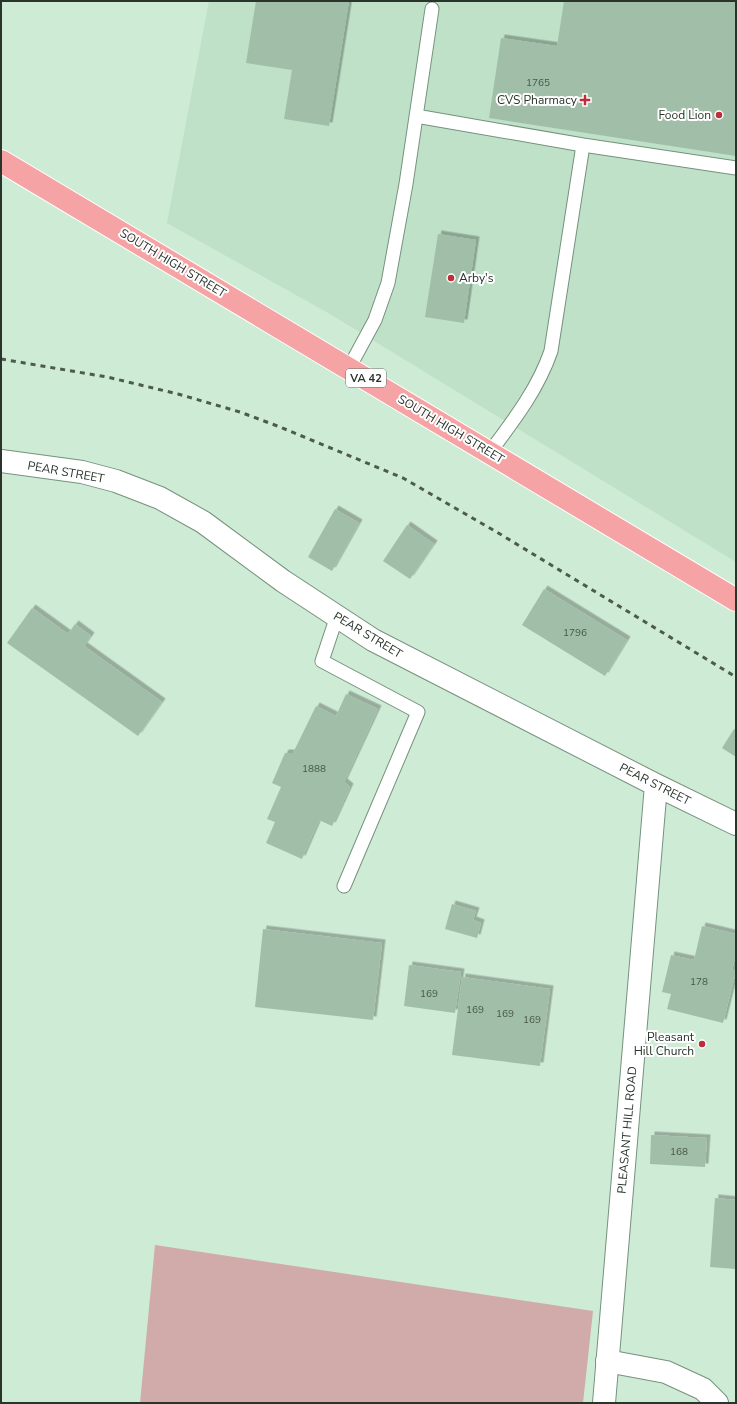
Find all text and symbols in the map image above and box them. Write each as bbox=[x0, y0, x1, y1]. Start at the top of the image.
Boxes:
house number: 1765 bbox=[526, 76, 550, 90]
place label: CVS Pharmacy bbox=[497, 92, 578, 108]
marker: CVS Pharmacy bbox=[580, 95, 590, 105]
place label: Food Lion bbox=[658, 107, 711, 123]
marker: Food Lion bbox=[714, 110, 724, 120]
street label: SOUTH HIGH STREET bbox=[117, 225, 230, 302]
place label: Arby's bbox=[459, 270, 494, 286]
marker: Arby's bbox=[446, 273, 456, 283]
road number: VA 42 bbox=[346, 369, 386, 387]
street label: SOUTH HIGH STREET bbox=[395, 391, 508, 468]
street label: PEAR STREET bbox=[26, 457, 106, 487]
street label: PEAR STREET bbox=[331, 608, 406, 662]
house number: 1796 bbox=[563, 626, 587, 640]
street label: PEAR STREET bbox=[617, 759, 694, 809]
house number: 1888 bbox=[302, 762, 326, 776]
house number: 178 bbox=[690, 975, 708, 989]
house number: 169 bbox=[420, 987, 438, 1001]
house number: 169 bbox=[466, 1003, 484, 1017]
house number: 169 bbox=[496, 1007, 514, 1021]
house number: 169 bbox=[523, 1013, 541, 1027]
place label: Pleasant Hill Church bbox=[634, 1029, 695, 1059]
marker: Pleasant Hill Church bbox=[697, 1039, 707, 1049]
street label: PLEASANT HILL ROAD bbox=[613, 1066, 641, 1194]
house number: 168 bbox=[670, 1145, 688, 1159]

